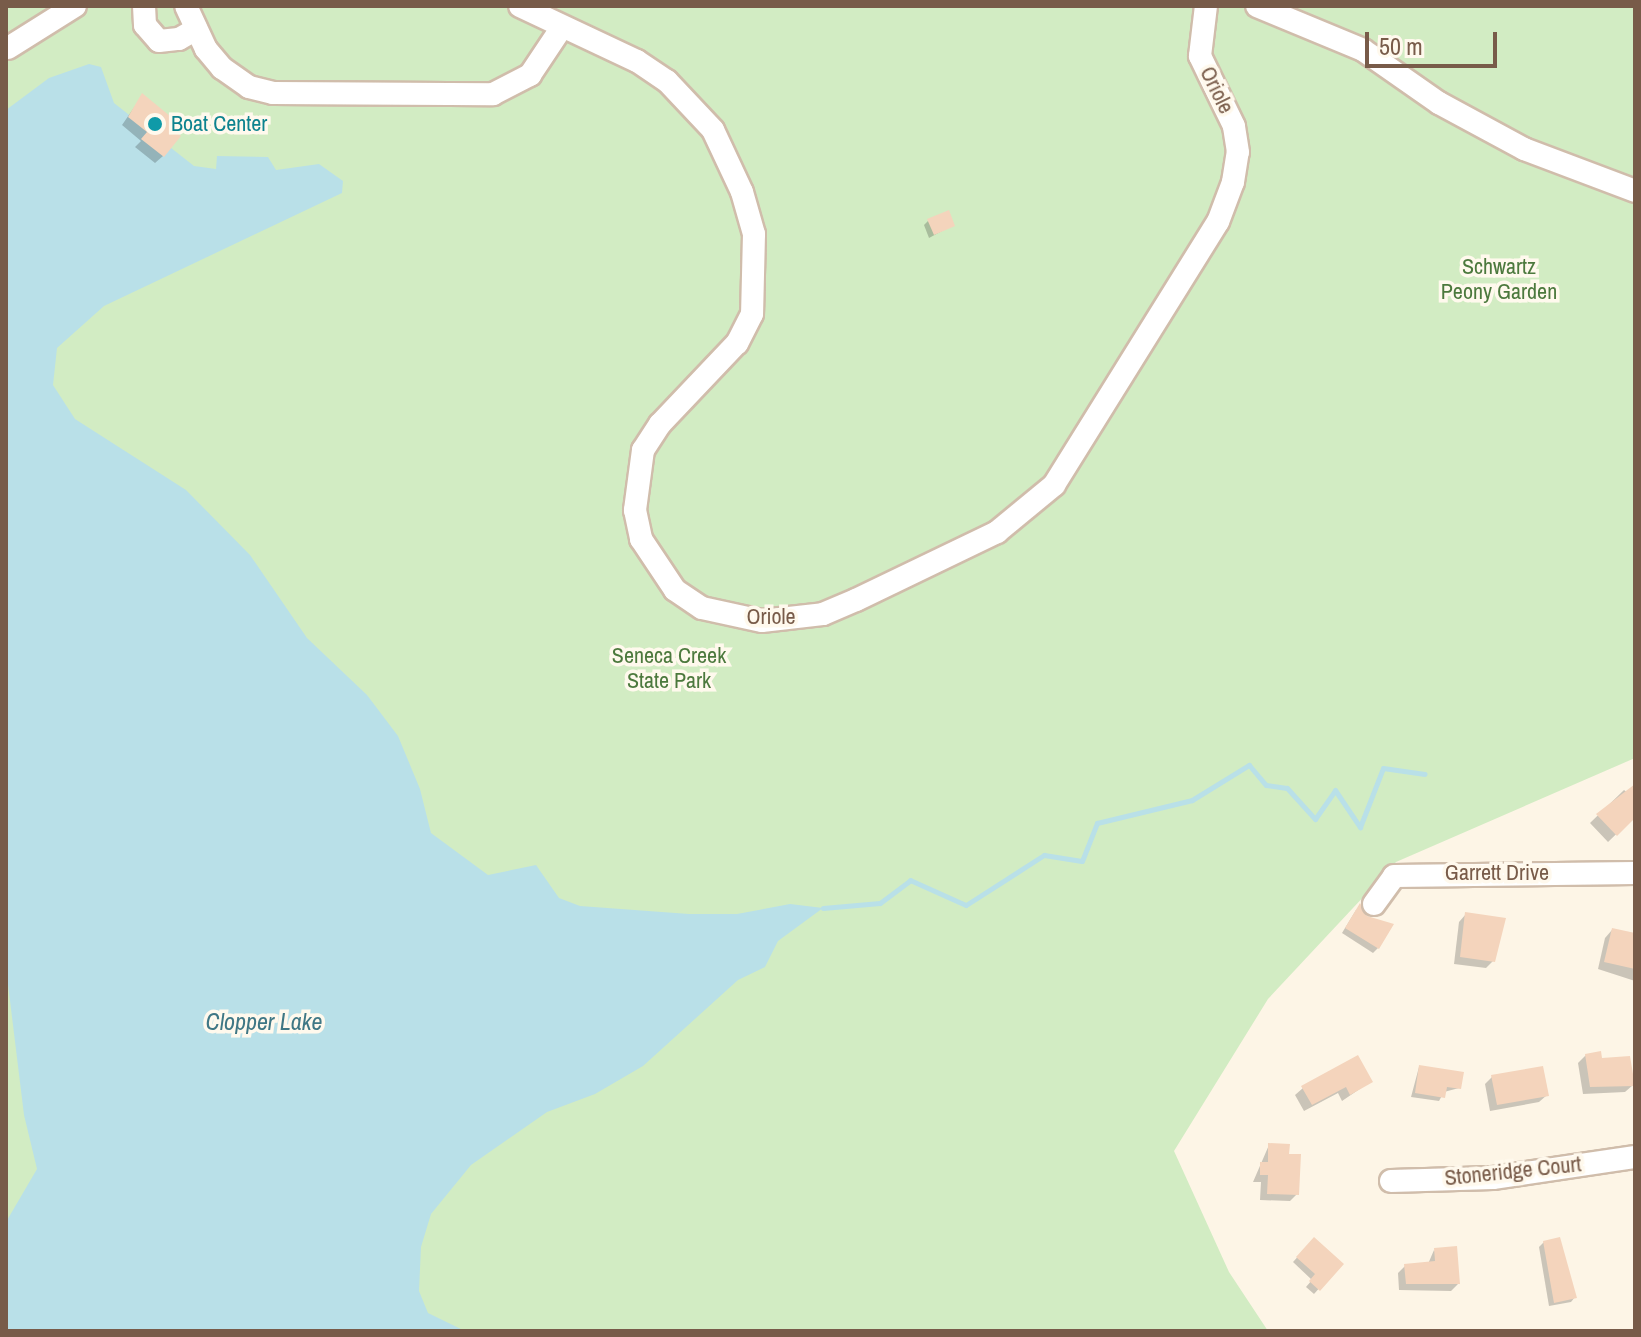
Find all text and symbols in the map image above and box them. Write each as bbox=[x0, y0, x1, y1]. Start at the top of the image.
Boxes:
scale bar bbox=[1369, 16, 1501, 66]
text: 50 m bbox=[1379, 30, 1423, 62]
street label: Oriole bbox=[1194, 62, 1240, 118]
place label: Boat Center bbox=[171, 111, 267, 137]
marker: Boat Center bbox=[146, 115, 164, 133]
park label: Schwartz Peony Garden bbox=[1441, 253, 1557, 304]
street label: Oriole bbox=[746, 604, 796, 630]
park label: Seneca Creek State Park bbox=[612, 642, 726, 694]
street label: Garrett Drive bbox=[1445, 860, 1549, 886]
water label: Clopper Lake bbox=[205, 1008, 323, 1036]
street label: Stoneridge Court bbox=[1443, 1151, 1583, 1191]

